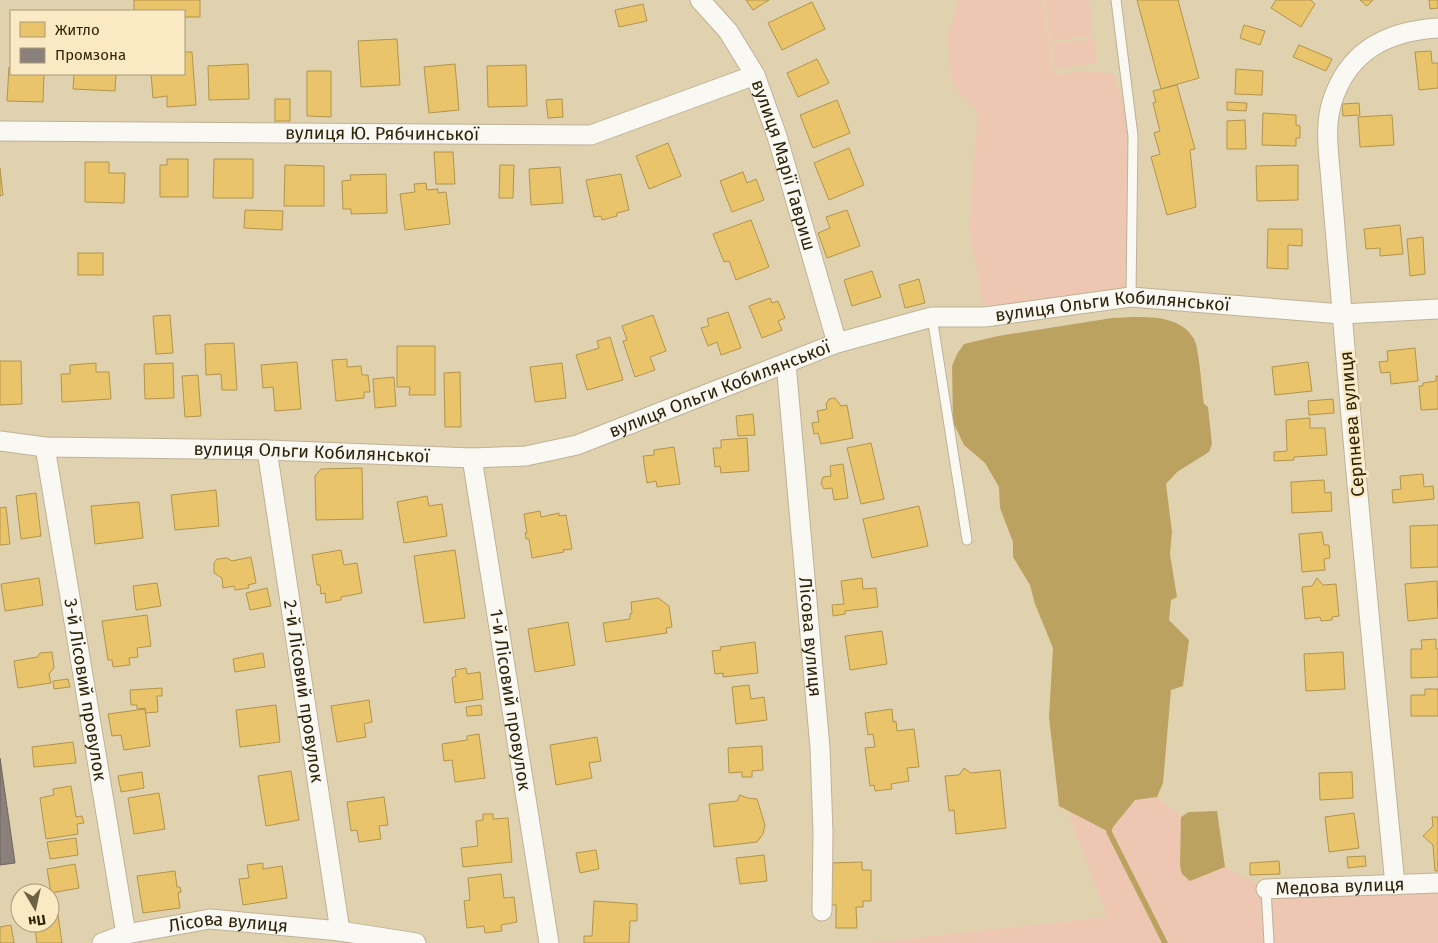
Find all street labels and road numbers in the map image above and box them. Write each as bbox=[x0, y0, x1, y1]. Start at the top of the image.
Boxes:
street label: вулиця Марії Гавриш bbox=[747, 77, 821, 253]
street label: вулиця Ю. Рябчинської bbox=[285, 122, 480, 145]
street label: вулиця Ольги Кобилянської bbox=[994, 286, 1232, 326]
street label: вулиця Ольги Кобилянської bbox=[606, 335, 834, 442]
street label: Серпнева вулиця bbox=[1335, 350, 1369, 498]
street label: вулиця Ольги Кобилянської bbox=[193, 438, 431, 467]
street label: Лісова вулиця bbox=[794, 576, 826, 698]
street label: 3-й Лісовий провулок bbox=[59, 597, 111, 783]
street label: 2-й Лісовий провулок bbox=[279, 598, 328, 785]
street label: 1-й Лісовий провулок bbox=[485, 608, 536, 793]
street label: Медова вулиця bbox=[1275, 873, 1405, 900]
street label: Лісова вулиця bbox=[167, 908, 289, 937]

